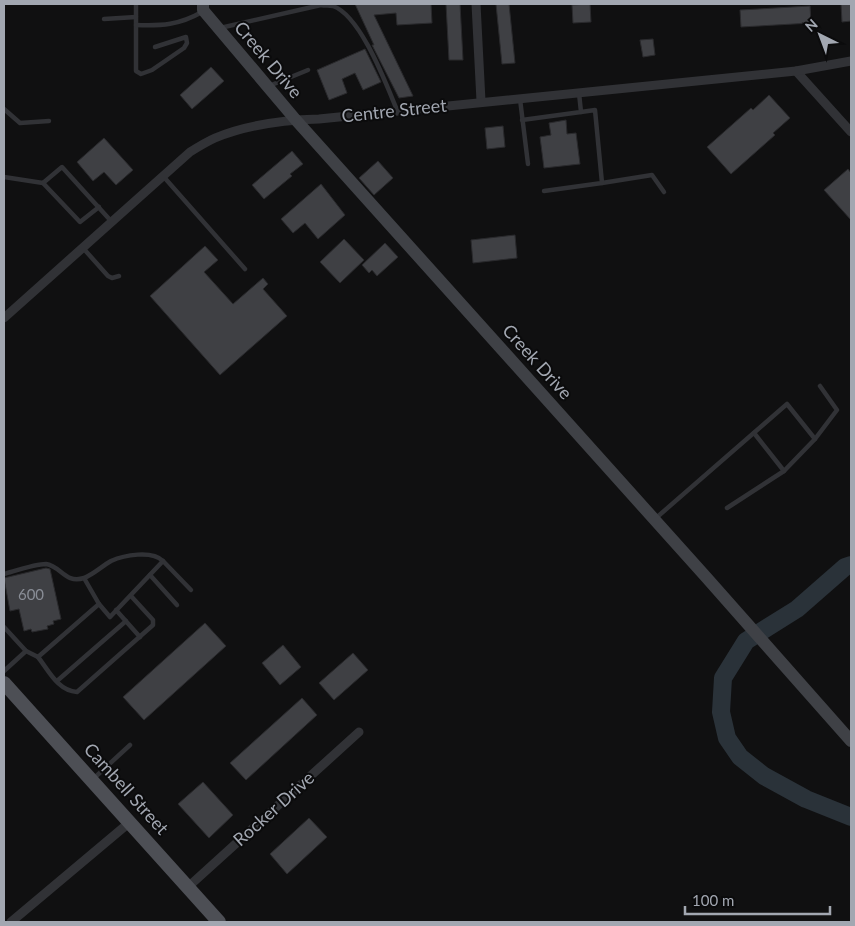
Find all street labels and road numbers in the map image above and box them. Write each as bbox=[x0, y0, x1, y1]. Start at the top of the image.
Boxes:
street label: Creek Drive bbox=[230, 16, 307, 102]
street label: Centre Street bbox=[340, 94, 448, 126]
street label: Creek Drive bbox=[498, 319, 577, 404]
street label: Cambell Street bbox=[80, 738, 174, 839]
street label: Rocker Drive bbox=[228, 766, 318, 850]

